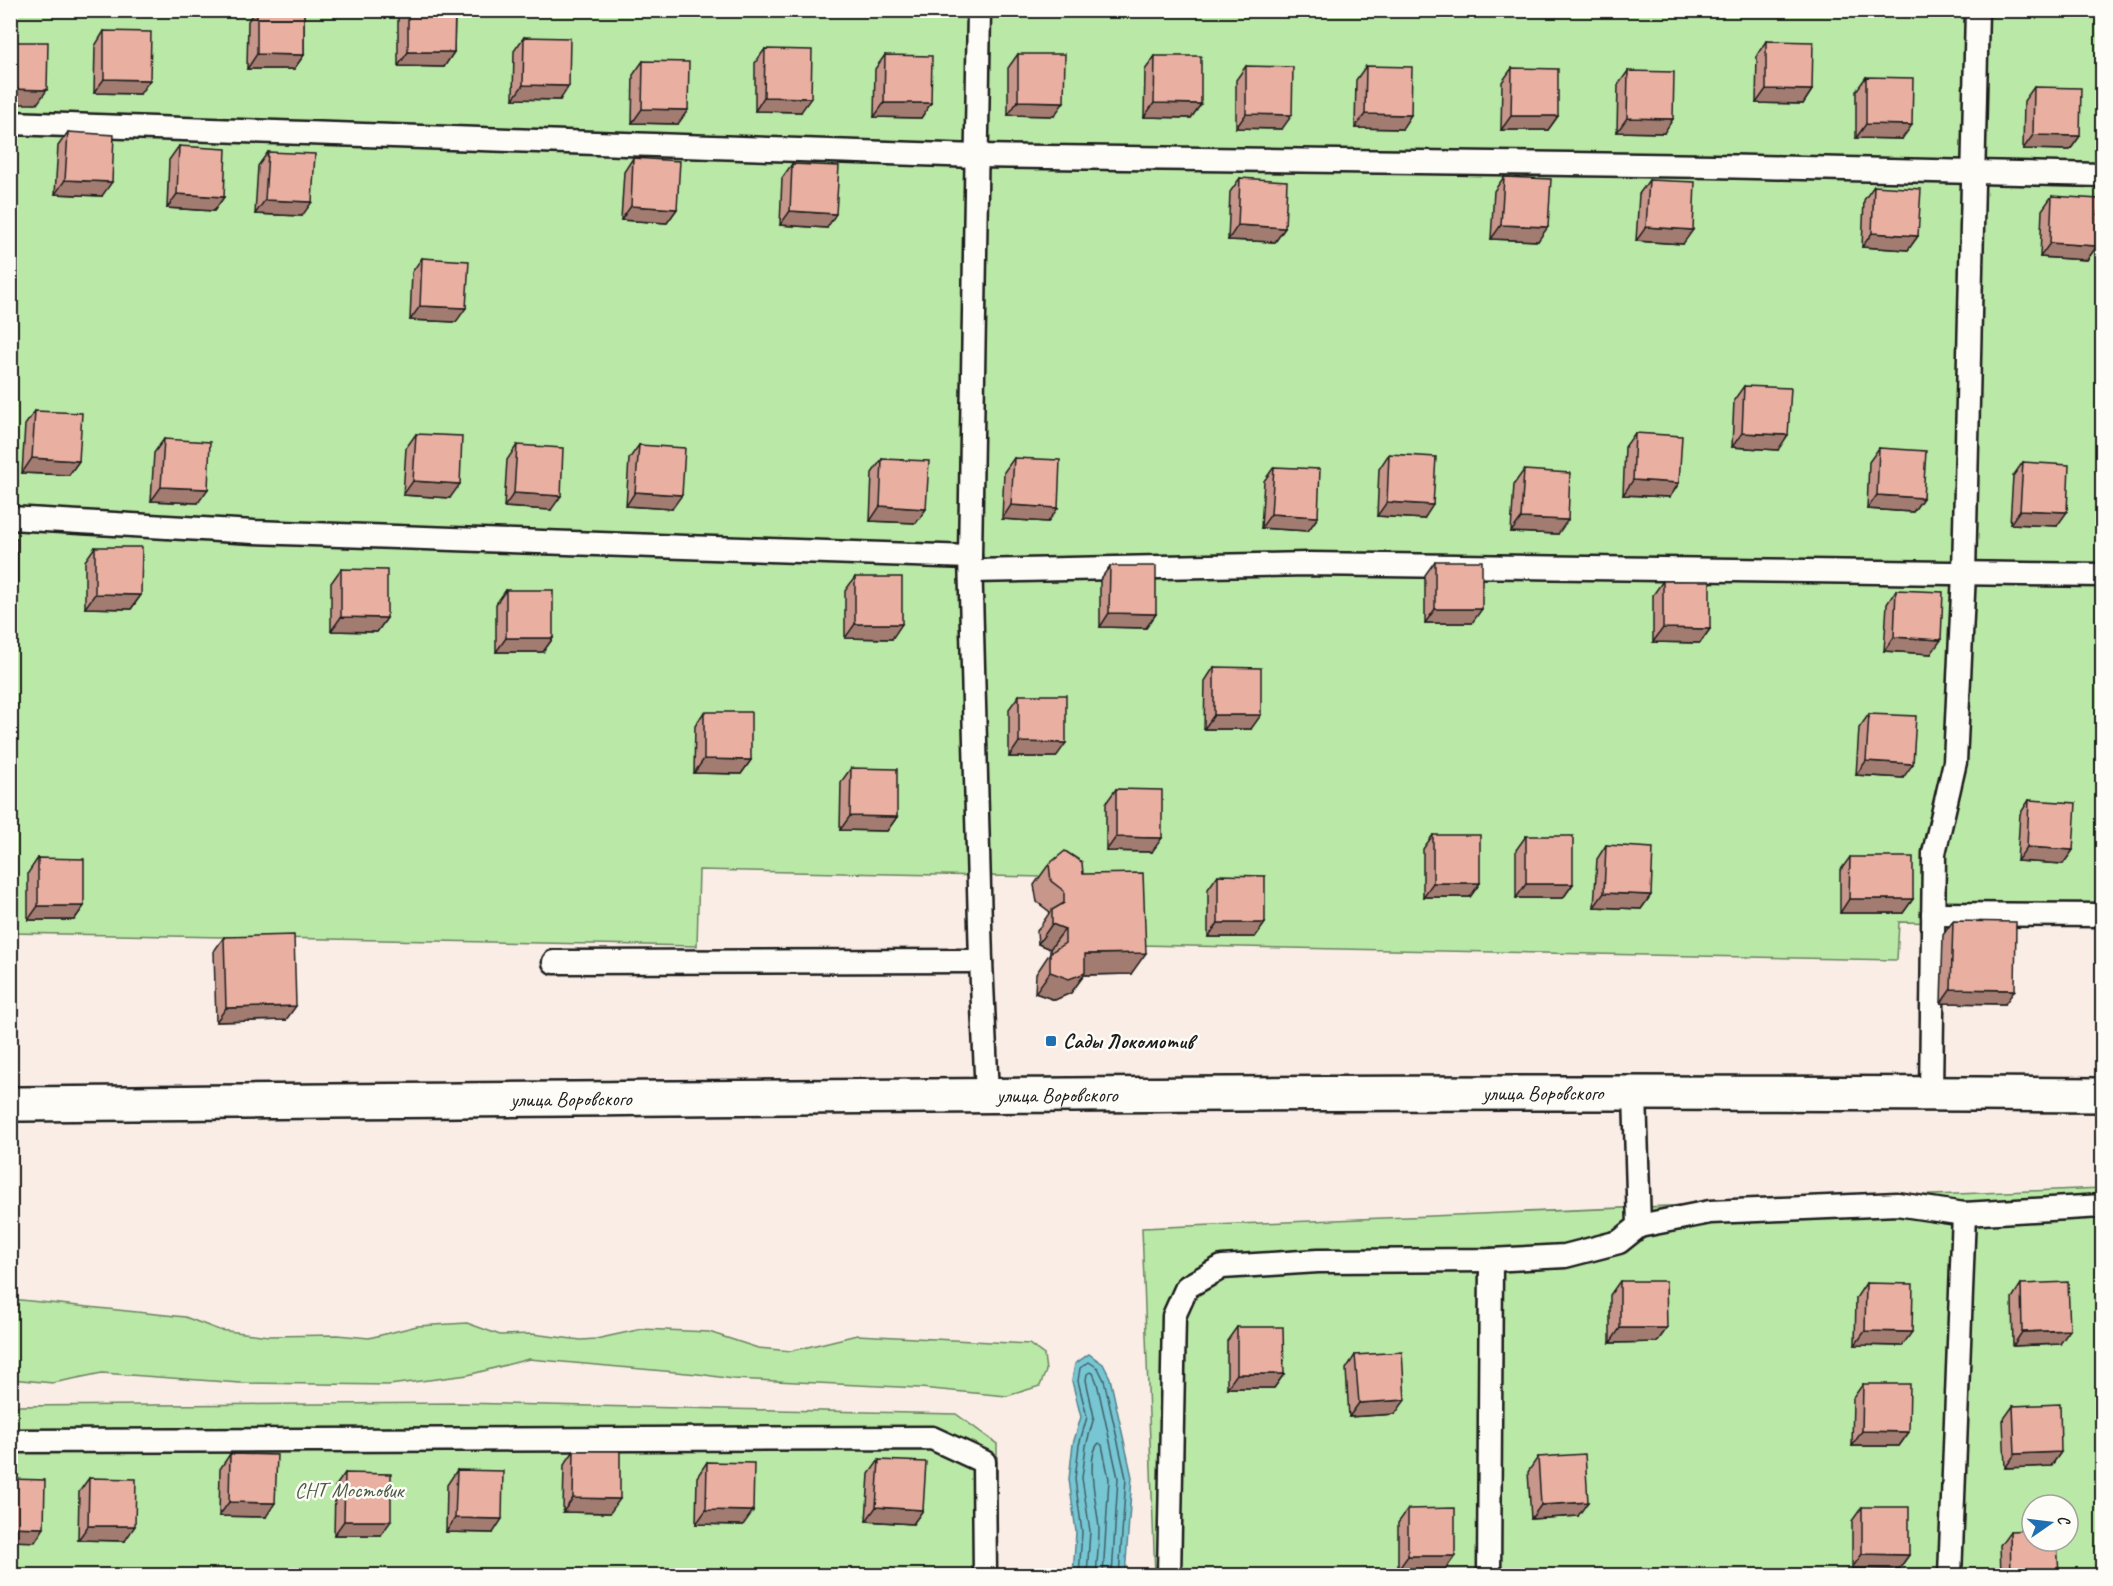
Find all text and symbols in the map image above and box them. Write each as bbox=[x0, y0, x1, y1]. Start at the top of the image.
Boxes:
place label: Сады Локомотив bbox=[1063, 1028, 1198, 1054]
marker: Сады Локомотив bbox=[1044, 1034, 1058, 1048]
street label: улица Воровского bbox=[1480, 1080, 1605, 1106]
street label: улица Воровского bbox=[994, 1082, 1119, 1108]
street label: улица Воровского bbox=[508, 1085, 633, 1112]
park label: СНТ Мостовик bbox=[295, 1477, 406, 1503]
north arrow bbox=[2020, 1493, 2080, 1553]
text: С bbox=[2053, 1513, 2075, 1528]

